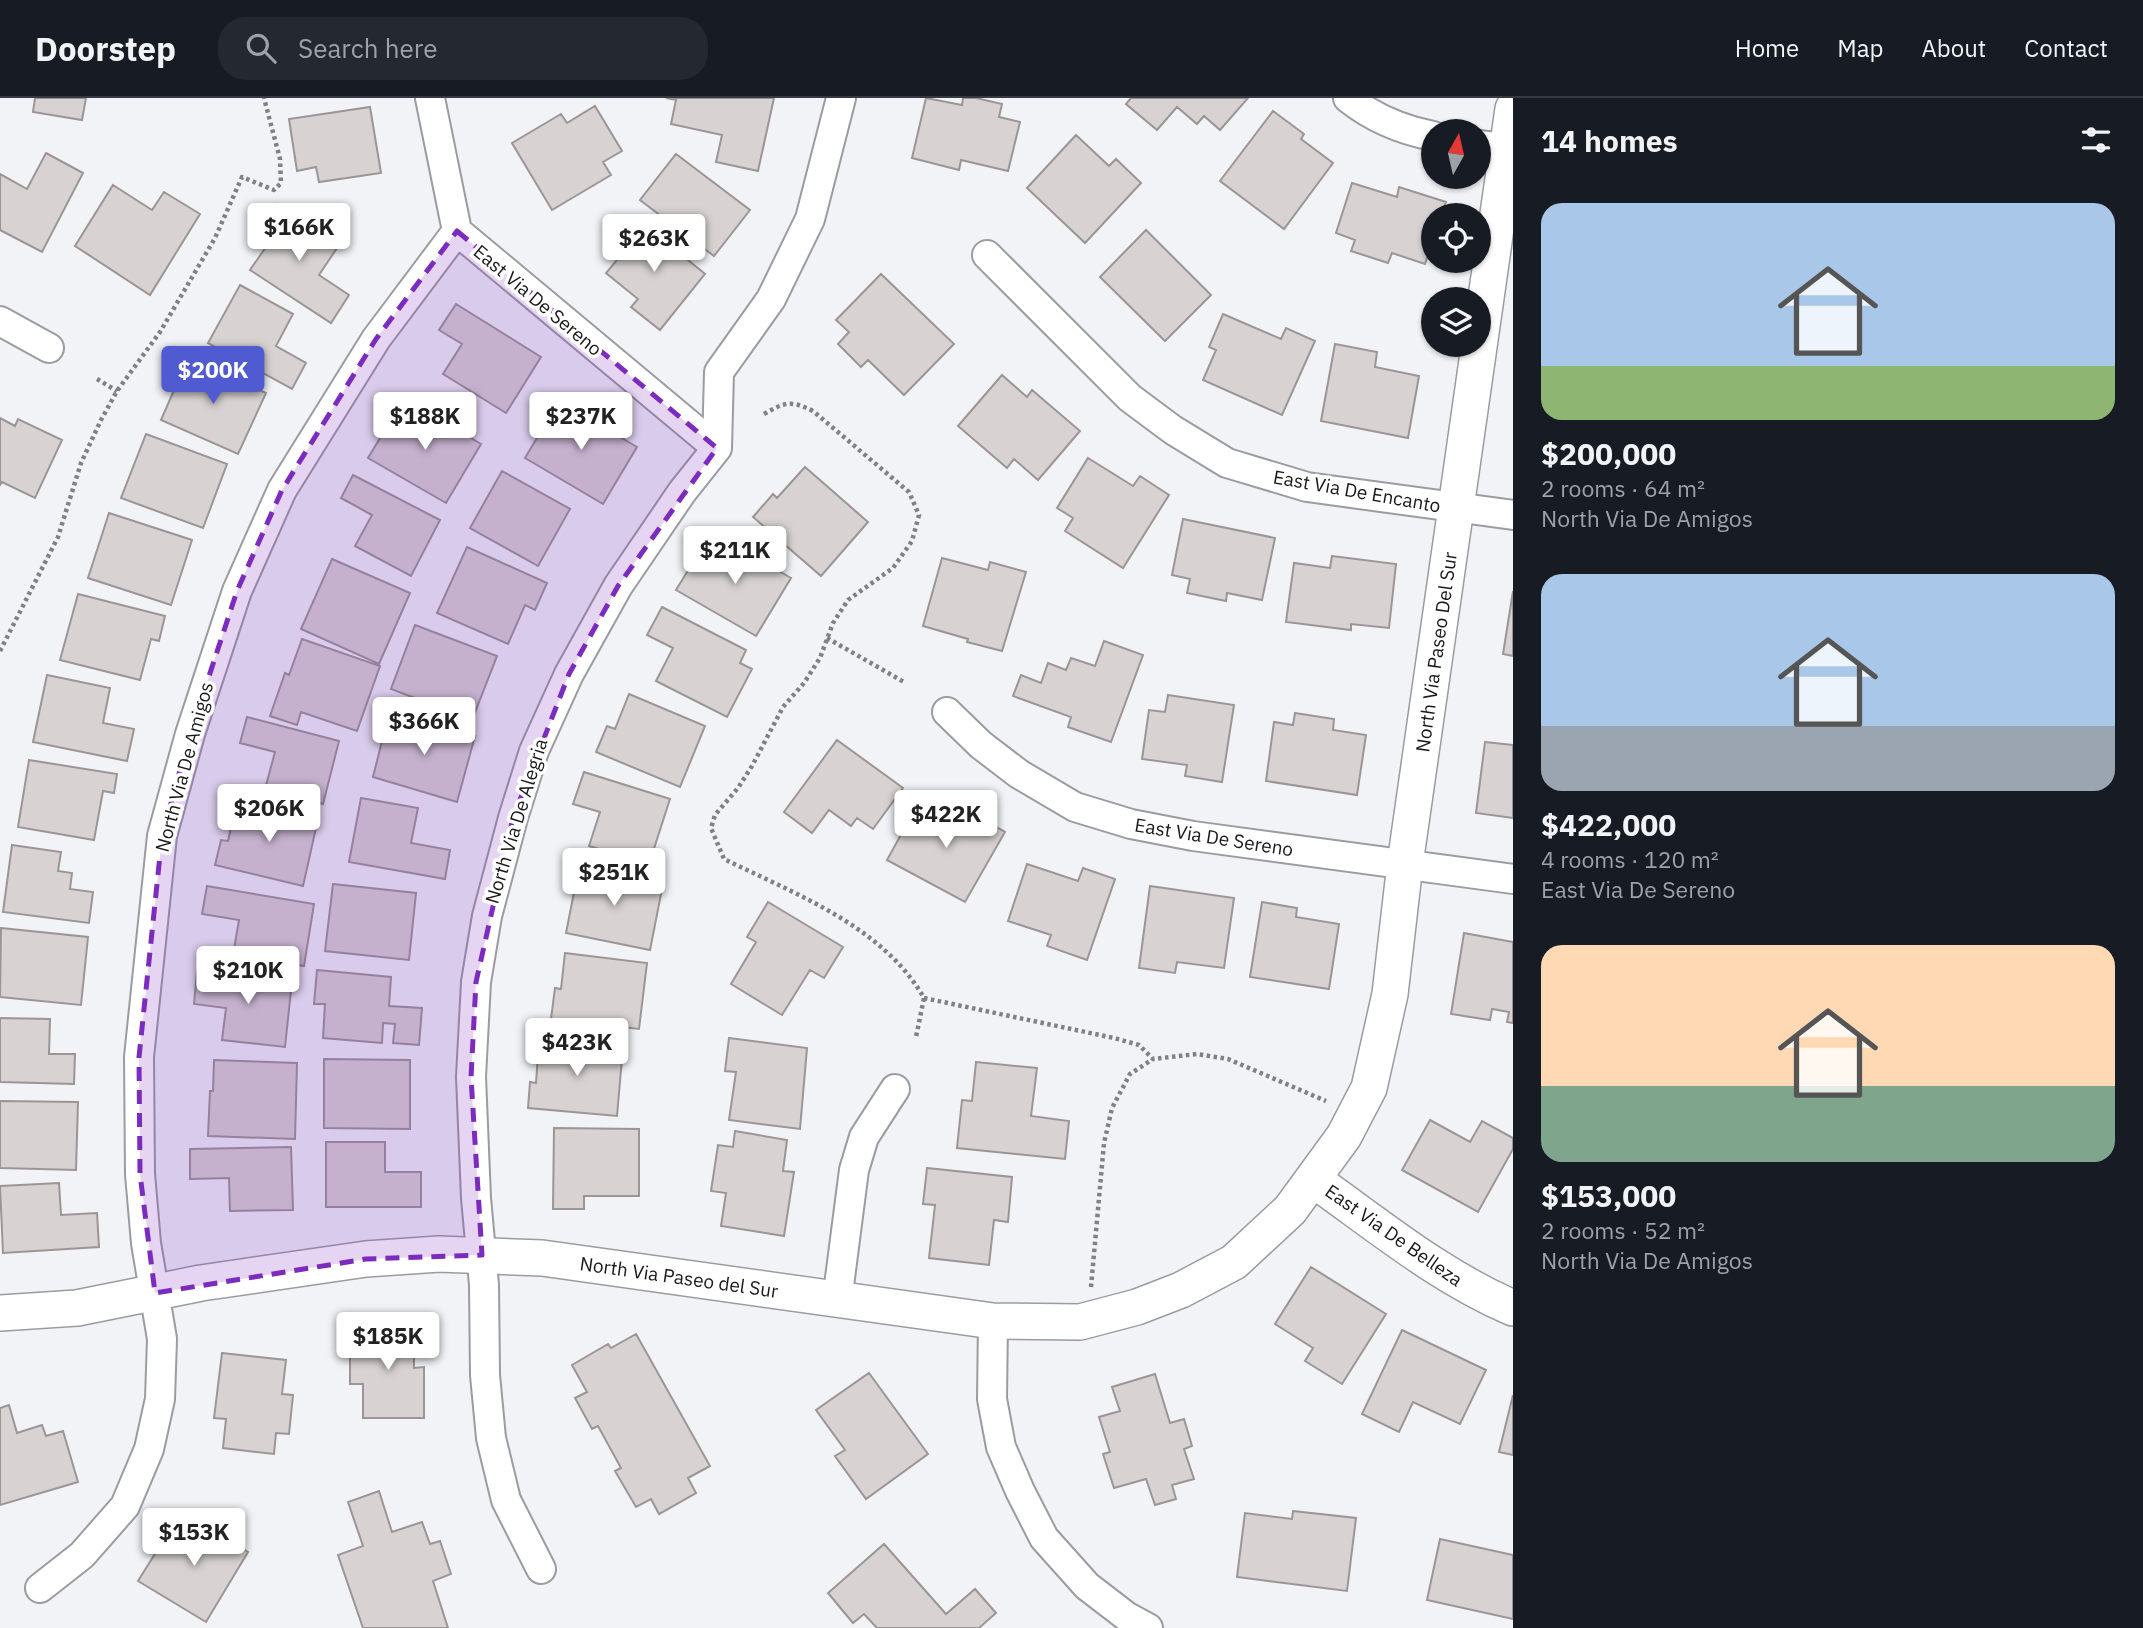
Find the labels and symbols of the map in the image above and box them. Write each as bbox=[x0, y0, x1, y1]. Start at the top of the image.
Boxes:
north arrow bbox=[1421, 119, 1491, 189]
pin: $166K bbox=[250, 204, 348, 263]
pin: $263K bbox=[605, 214, 703, 274]
street label: East Via De Sereno bbox=[469, 239, 607, 361]
pin: $200K bbox=[164, 346, 262, 406]
pin: $188K bbox=[376, 392, 474, 452]
pin: $237K bbox=[532, 392, 630, 452]
street label: East Via De Encanto bbox=[1271, 464, 1443, 518]
pin: $211K bbox=[686, 526, 784, 586]
street label: North Via Paseo Del Sur bbox=[1410, 550, 1462, 754]
street label: North Via De Amigos bbox=[150, 679, 218, 855]
pin: $366K bbox=[375, 698, 473, 757]
street label: North Via De Alegria bbox=[479, 736, 553, 906]
pin: $206K bbox=[220, 784, 318, 844]
pin: $422K bbox=[897, 790, 995, 850]
street label: East Via De Sereno bbox=[1133, 813, 1295, 861]
pin: $251K bbox=[565, 848, 663, 908]
pin: $210K bbox=[199, 946, 297, 1006]
pin: $423K bbox=[528, 1018, 626, 1078]
street label: East Via De Belleza bbox=[1321, 1179, 1467, 1291]
street label: North Via Paseo del Sur bbox=[578, 1251, 780, 1303]
pin: $185K bbox=[339, 1312, 437, 1372]
pin: $153K bbox=[145, 1508, 243, 1568]

